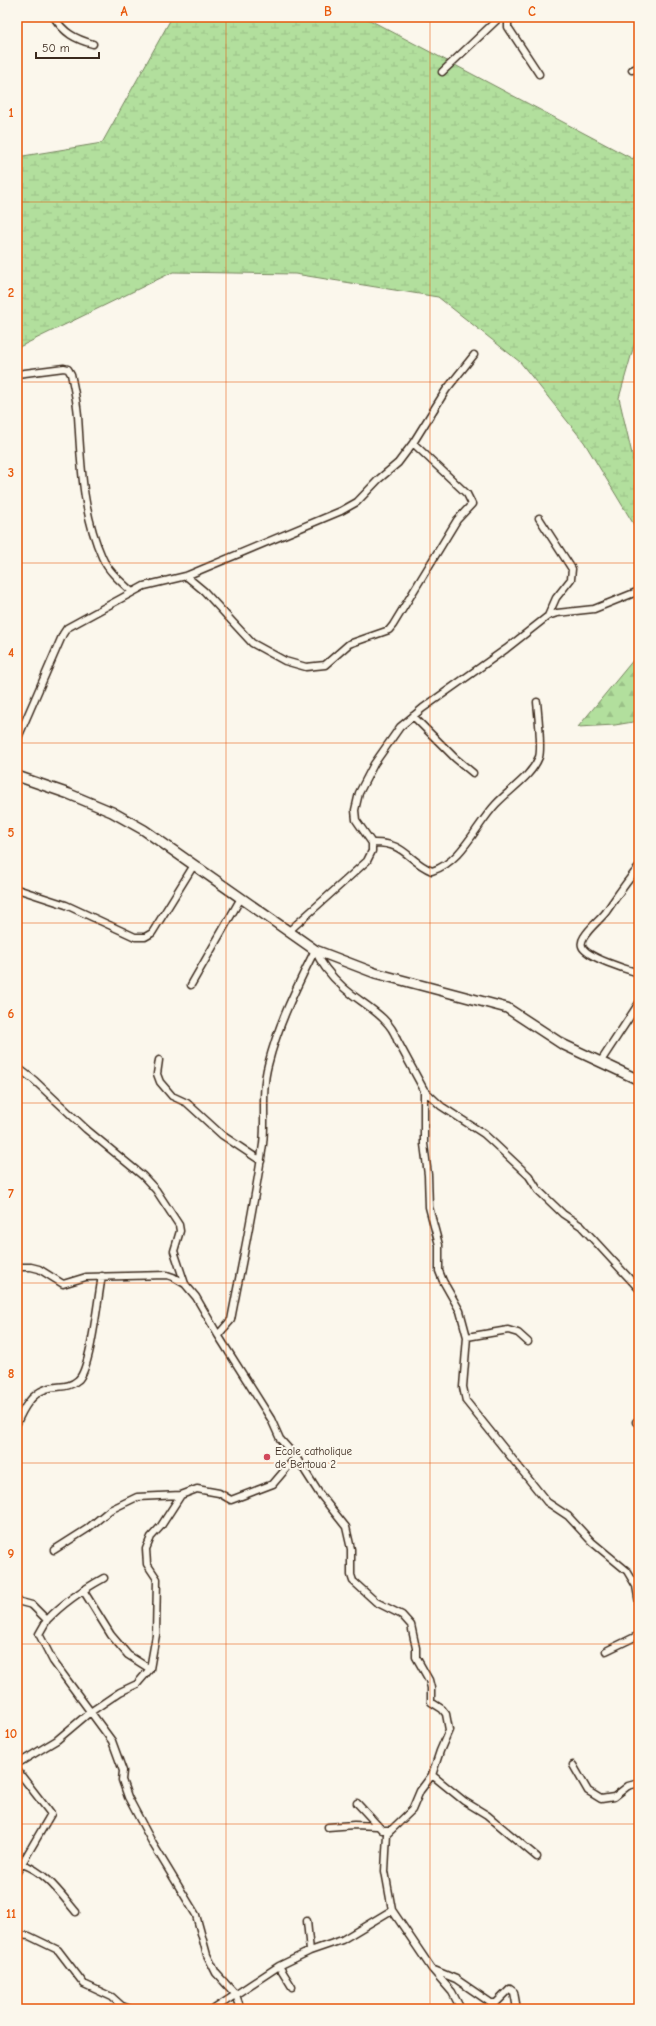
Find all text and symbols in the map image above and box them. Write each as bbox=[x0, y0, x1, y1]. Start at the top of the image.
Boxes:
text: A bbox=[120, 4, 128, 19]
text: B bbox=[324, 4, 332, 19]
text: C bbox=[528, 4, 536, 19]
scale bar bbox=[36, 34, 99, 60]
text: 50 m bbox=[42, 41, 70, 55]
text: 1 bbox=[8, 105, 14, 120]
text: 2 bbox=[8, 285, 14, 300]
text: 3 bbox=[8, 465, 14, 480]
text: 4 bbox=[8, 645, 14, 660]
text: 5 bbox=[8, 825, 15, 840]
text: 6 bbox=[8, 1006, 15, 1021]
text: 7 bbox=[8, 1186, 14, 1201]
text: 8 bbox=[8, 1366, 14, 1381]
place label: Ecole catholique de Bertoua 2 bbox=[275, 1445, 352, 1471]
marker: Ecole catholique de Bertoua 2 bbox=[262, 1452, 272, 1462]
text: 9 bbox=[8, 1546, 15, 1561]
text: 10 bbox=[5, 1726, 17, 1741]
text: 11 bbox=[6, 1906, 16, 1921]

